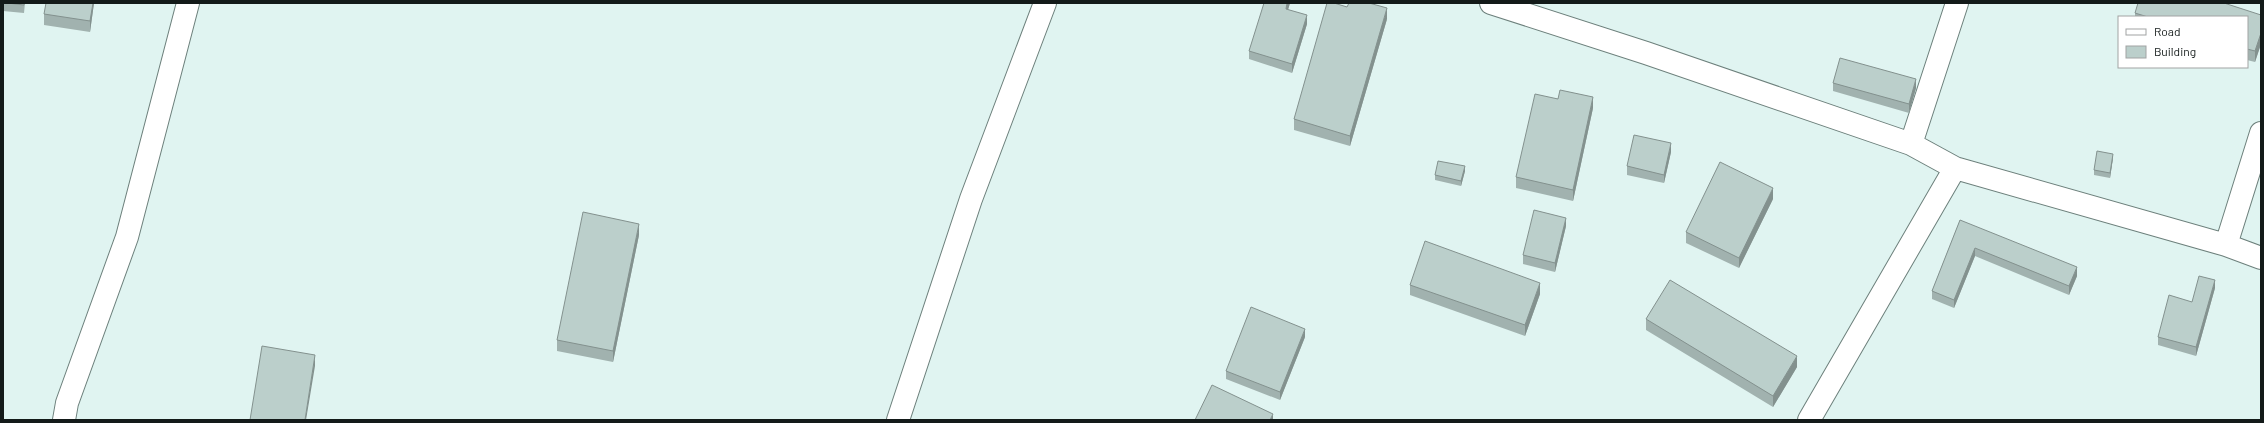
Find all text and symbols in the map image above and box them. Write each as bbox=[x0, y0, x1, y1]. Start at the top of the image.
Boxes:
legend bbox=[2118, 16, 2248, 68]
text: Road bbox=[2154, 24, 2181, 38]
text: Building bbox=[2154, 44, 2196, 58]

